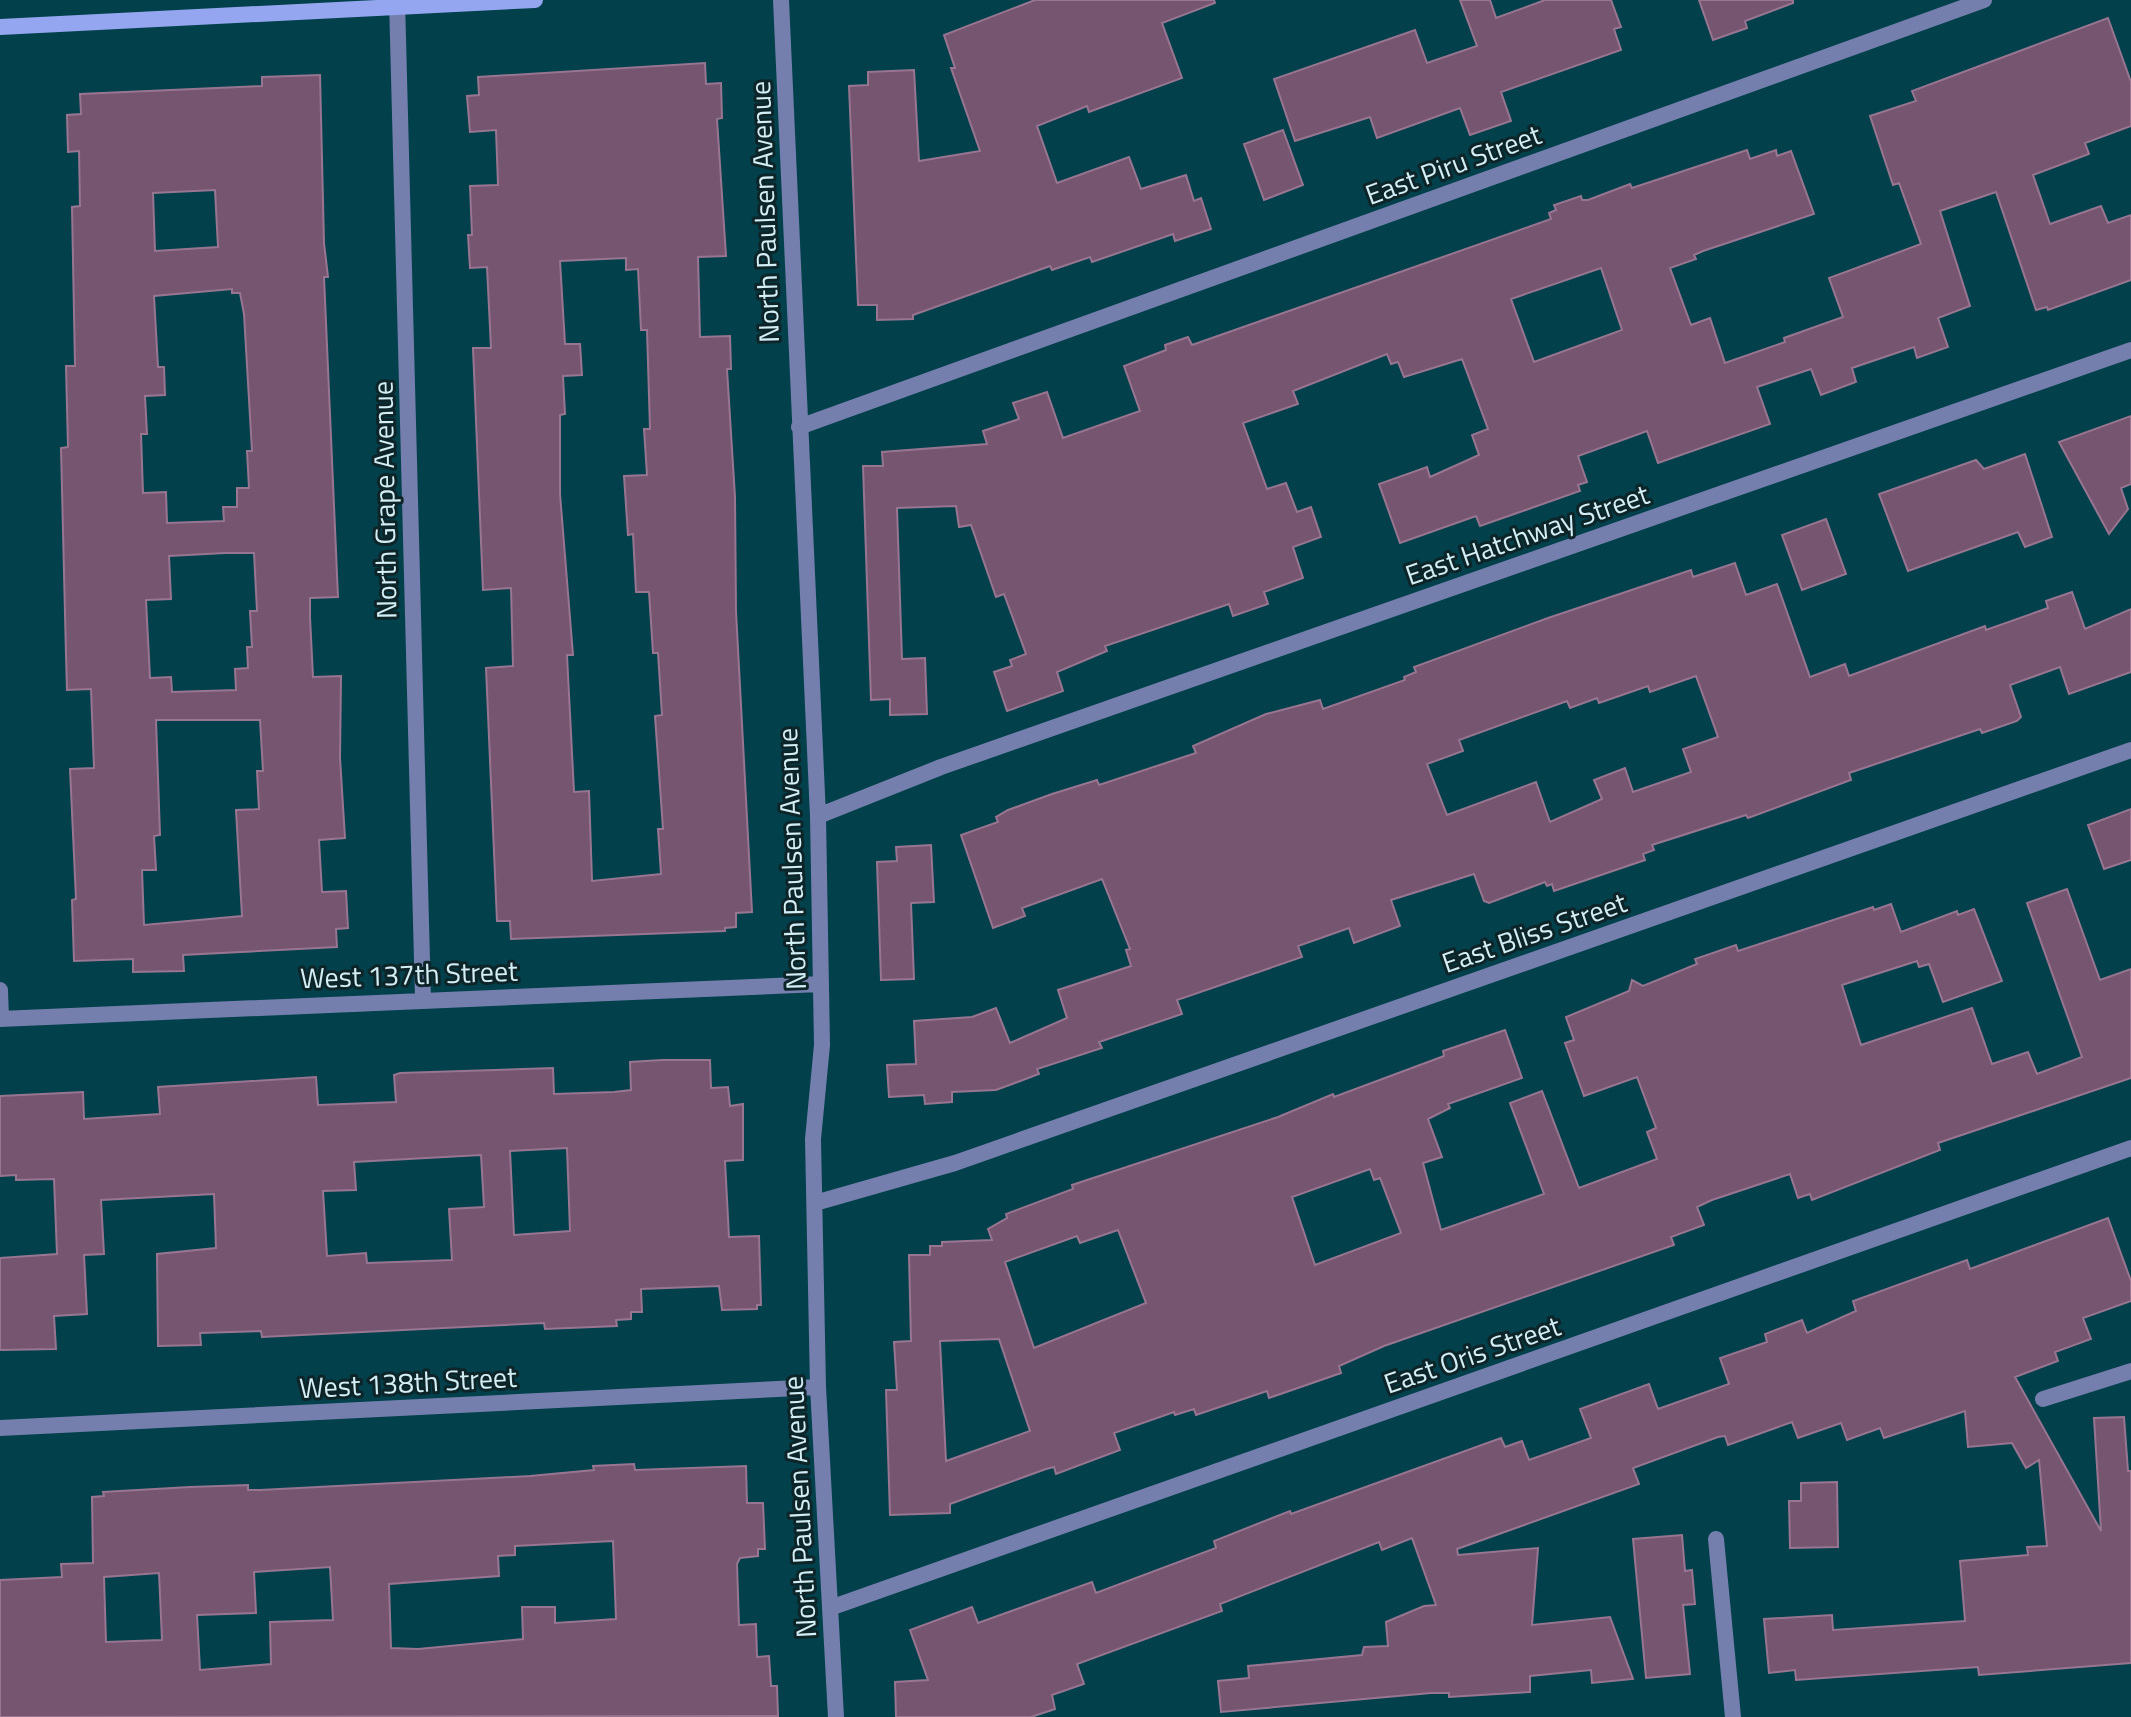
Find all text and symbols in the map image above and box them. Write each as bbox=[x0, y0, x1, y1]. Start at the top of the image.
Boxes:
street label: North Paulsen Avenue bbox=[738, 80, 790, 344]
street label: East Piru Street bbox=[1359, 112, 1547, 216]
street label: North Grape Avenue bbox=[360, 381, 408, 619]
street label: East Hatchway Street bbox=[1399, 472, 1655, 596]
street label: North Paulsen Avenue bbox=[765, 727, 817, 991]
street label: East Bliss Street bbox=[1436, 880, 1632, 984]
street label: West 137th Street bbox=[299, 949, 519, 999]
street label: East Oris Street bbox=[1378, 1304, 1566, 1404]
street label: West 138th Street bbox=[298, 1355, 518, 1409]
street label: North Paulsen Avenue bbox=[771, 1375, 827, 1639]

